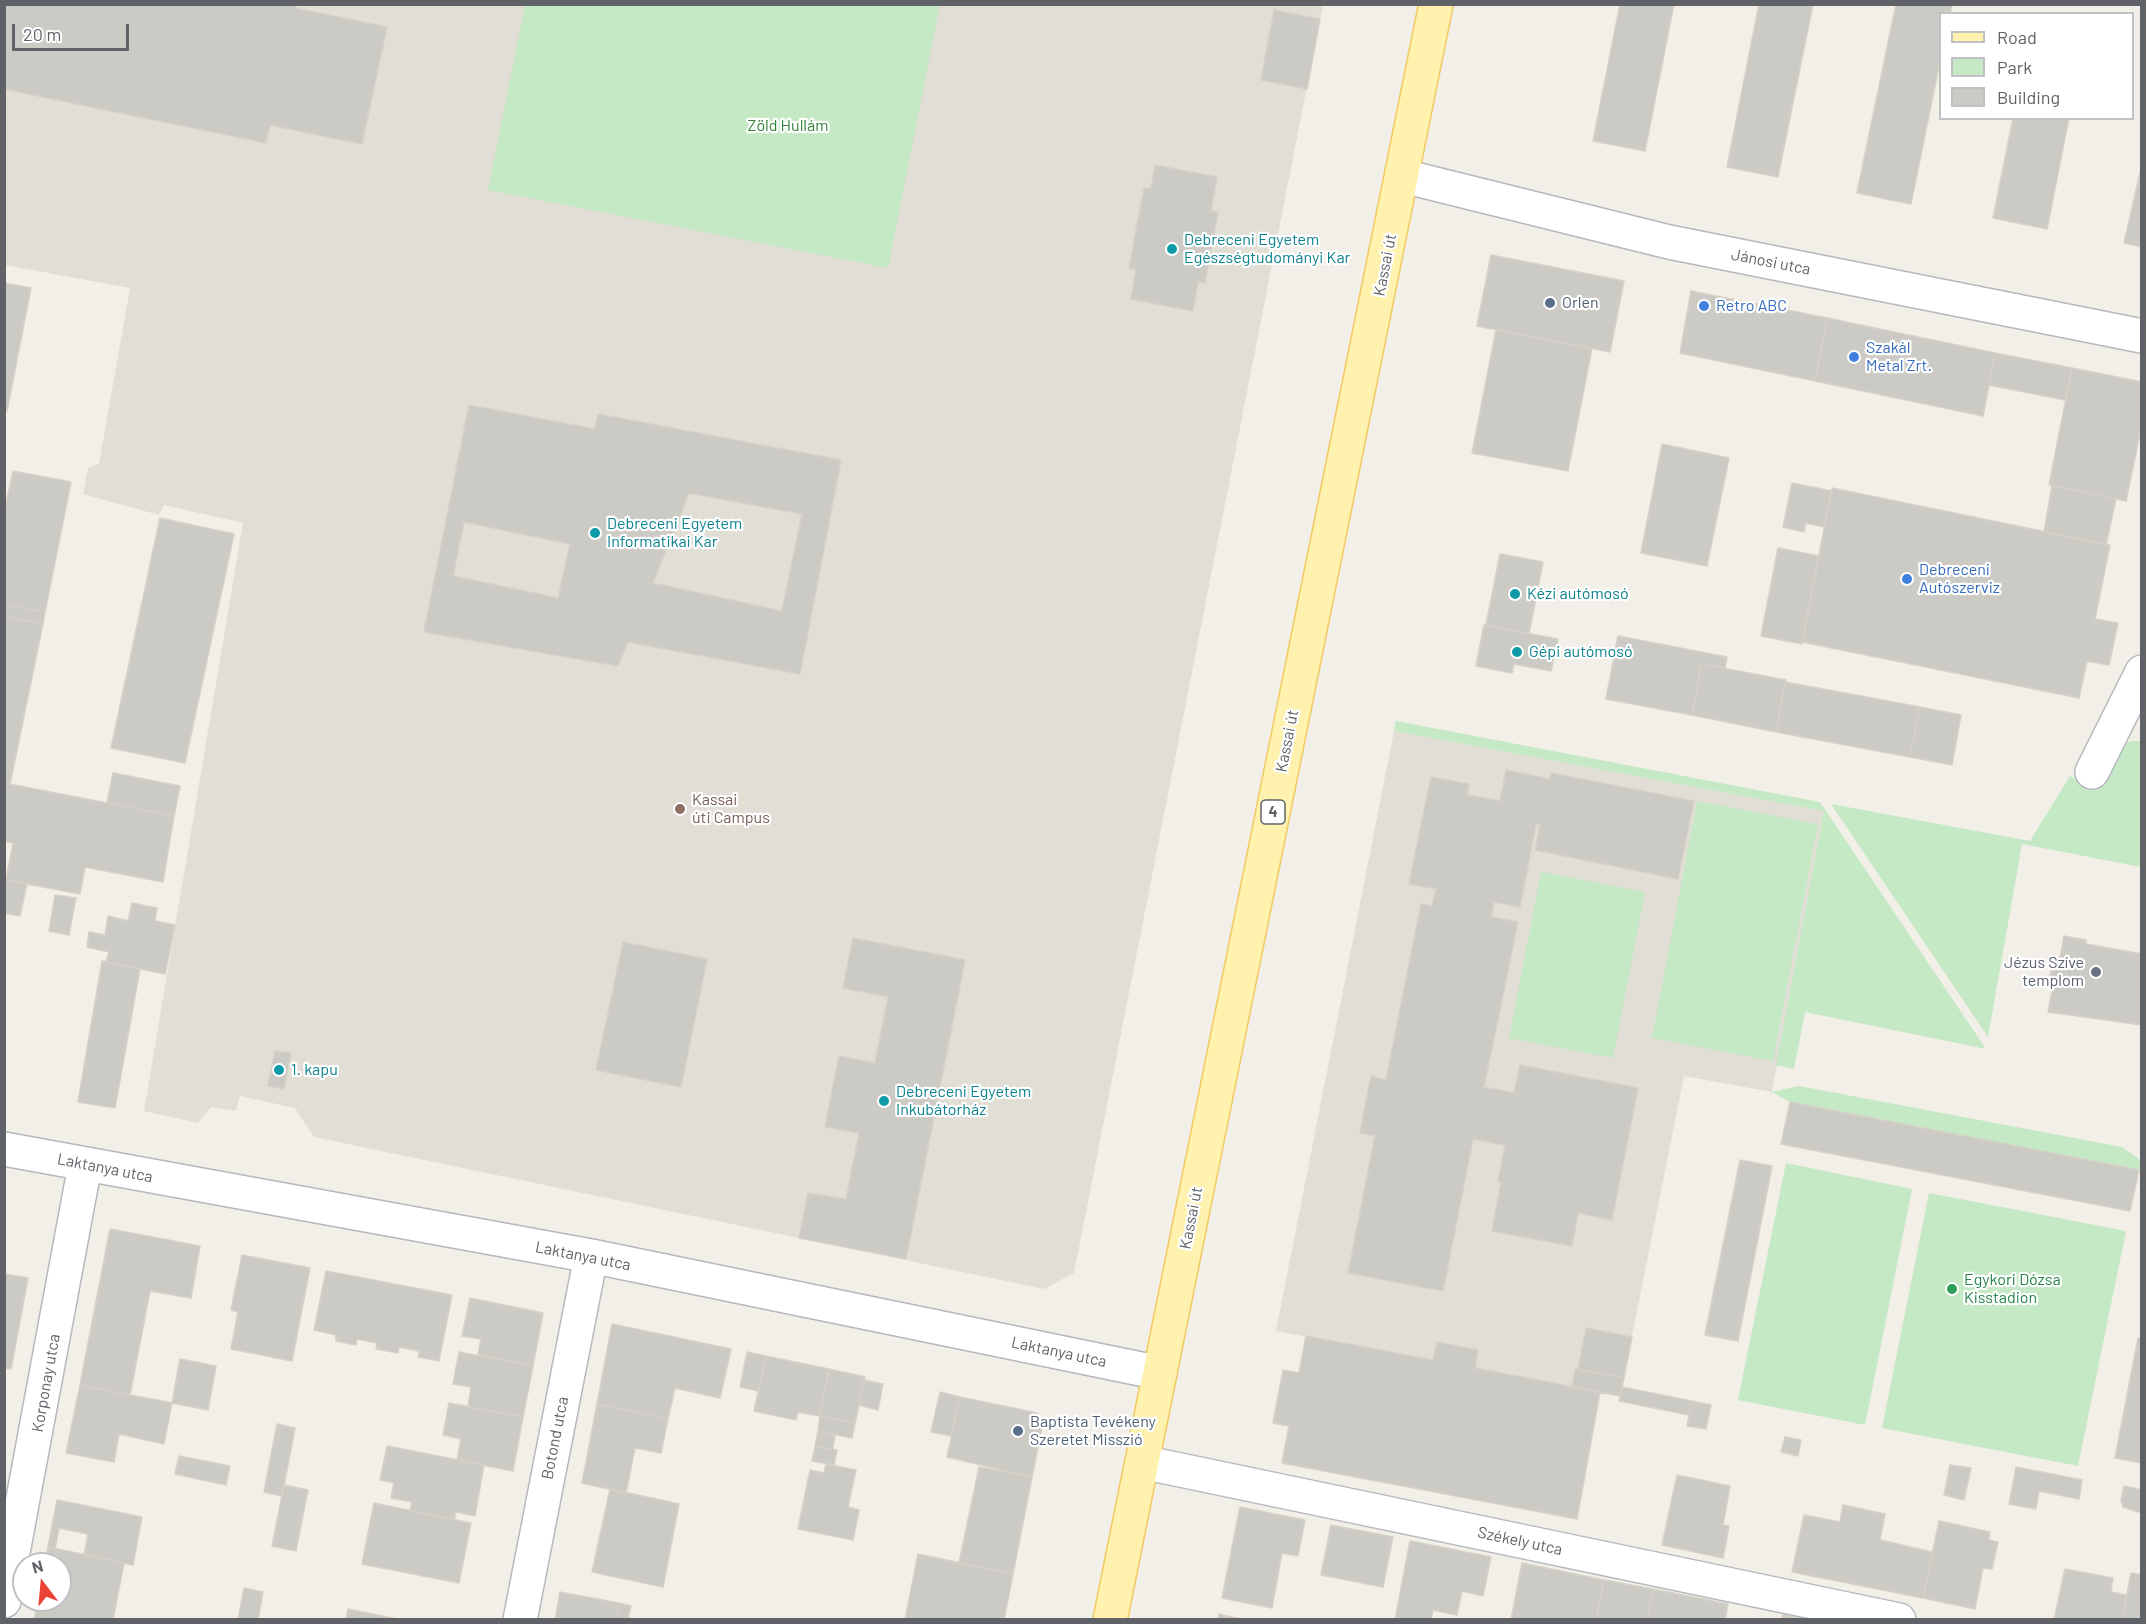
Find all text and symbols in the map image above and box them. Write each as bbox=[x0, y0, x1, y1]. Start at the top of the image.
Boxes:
scale bar bbox=[15, 12, 132, 50]
legend bbox=[1939, 12, 2134, 120]
text: 20 m bbox=[23, 23, 61, 45]
text: Road bbox=[1997, 26, 2037, 48]
text: Park bbox=[1997, 56, 2032, 78]
text: Building bbox=[1997, 86, 2060, 108]
park label: Zöld Hullám bbox=[748, 116, 828, 136]
place label: Debreceni Egyetem Egészségtudományi Kar bbox=[1184, 230, 1350, 268]
street label: Kassai út bbox=[1370, 232, 1400, 298]
marker: Debreceni Egyetem Egészségtudományi Kar bbox=[1165, 242, 1179, 256]
street label: Jánosi utca bbox=[1730, 245, 1812, 279]
place label: Orlen bbox=[1562, 293, 1599, 313]
marker: Orlen bbox=[1543, 296, 1557, 310]
place label: Retro ABC bbox=[1716, 296, 1787, 316]
marker: Retro ABC bbox=[1697, 299, 1711, 313]
place label: Szakál Metal Zrt. bbox=[1866, 338, 1932, 376]
marker: Szakál Metal Zrt. bbox=[1847, 350, 1861, 364]
place label: Debreceni Egyetem Informatikai Kar bbox=[607, 514, 742, 552]
marker: Debreceni Egyetem Informatikai Kar bbox=[588, 526, 602, 540]
place label: Debreceni Autószerviz bbox=[1919, 560, 2000, 598]
marker: Debreceni Autószerviz bbox=[1900, 572, 1914, 586]
place label: Kézi autómosó bbox=[1527, 584, 1628, 604]
marker: Kézi autómosó bbox=[1508, 587, 1522, 601]
place label: Gépi autómosó bbox=[1529, 642, 1632, 662]
marker: Gépi autómosó bbox=[1510, 645, 1524, 659]
street label: Kassai út bbox=[1272, 708, 1302, 774]
place label: Kassai úti Campus bbox=[692, 790, 770, 828]
road number: 4 bbox=[1261, 800, 1285, 824]
marker: Kassai úti Campus bbox=[673, 802, 687, 816]
place label: Jézus Szíve templom bbox=[2004, 953, 2084, 991]
marker: Jézus Szíve templom bbox=[2089, 965, 2103, 979]
place label: 1. kapu bbox=[291, 1060, 338, 1080]
marker: 1. kapu bbox=[272, 1063, 286, 1077]
place label: Debreceni Egyetem Inkubátorház bbox=[896, 1082, 1031, 1120]
marker: Debreceni Egyetem Inkubátorház bbox=[877, 1094, 891, 1108]
street label: Laktanya utca bbox=[56, 1149, 154, 1187]
street label: Kassai út bbox=[1176, 1185, 1206, 1251]
street label: Laktanya utca bbox=[534, 1237, 632, 1275]
place label: Egykori Dózsa Kisstadion bbox=[1964, 1270, 2061, 1308]
marker: Egykori Dózsa Kisstadion bbox=[1945, 1282, 1959, 1296]
street label: Korponay utca bbox=[28, 1332, 64, 1434]
street label: Laktanya utca bbox=[1010, 1333, 1108, 1371]
street label: Botond utca bbox=[538, 1395, 572, 1481]
place label: Baptista Tevékeny Szeretet Misszió bbox=[1030, 1412, 1156, 1450]
marker: Baptista Tevékeny Szeretet Misszió bbox=[1011, 1424, 1025, 1438]
street label: Székely utca bbox=[1476, 1523, 1564, 1559]
north arrow bbox=[12, 1552, 72, 1612]
text: N bbox=[30, 1556, 45, 1577]

